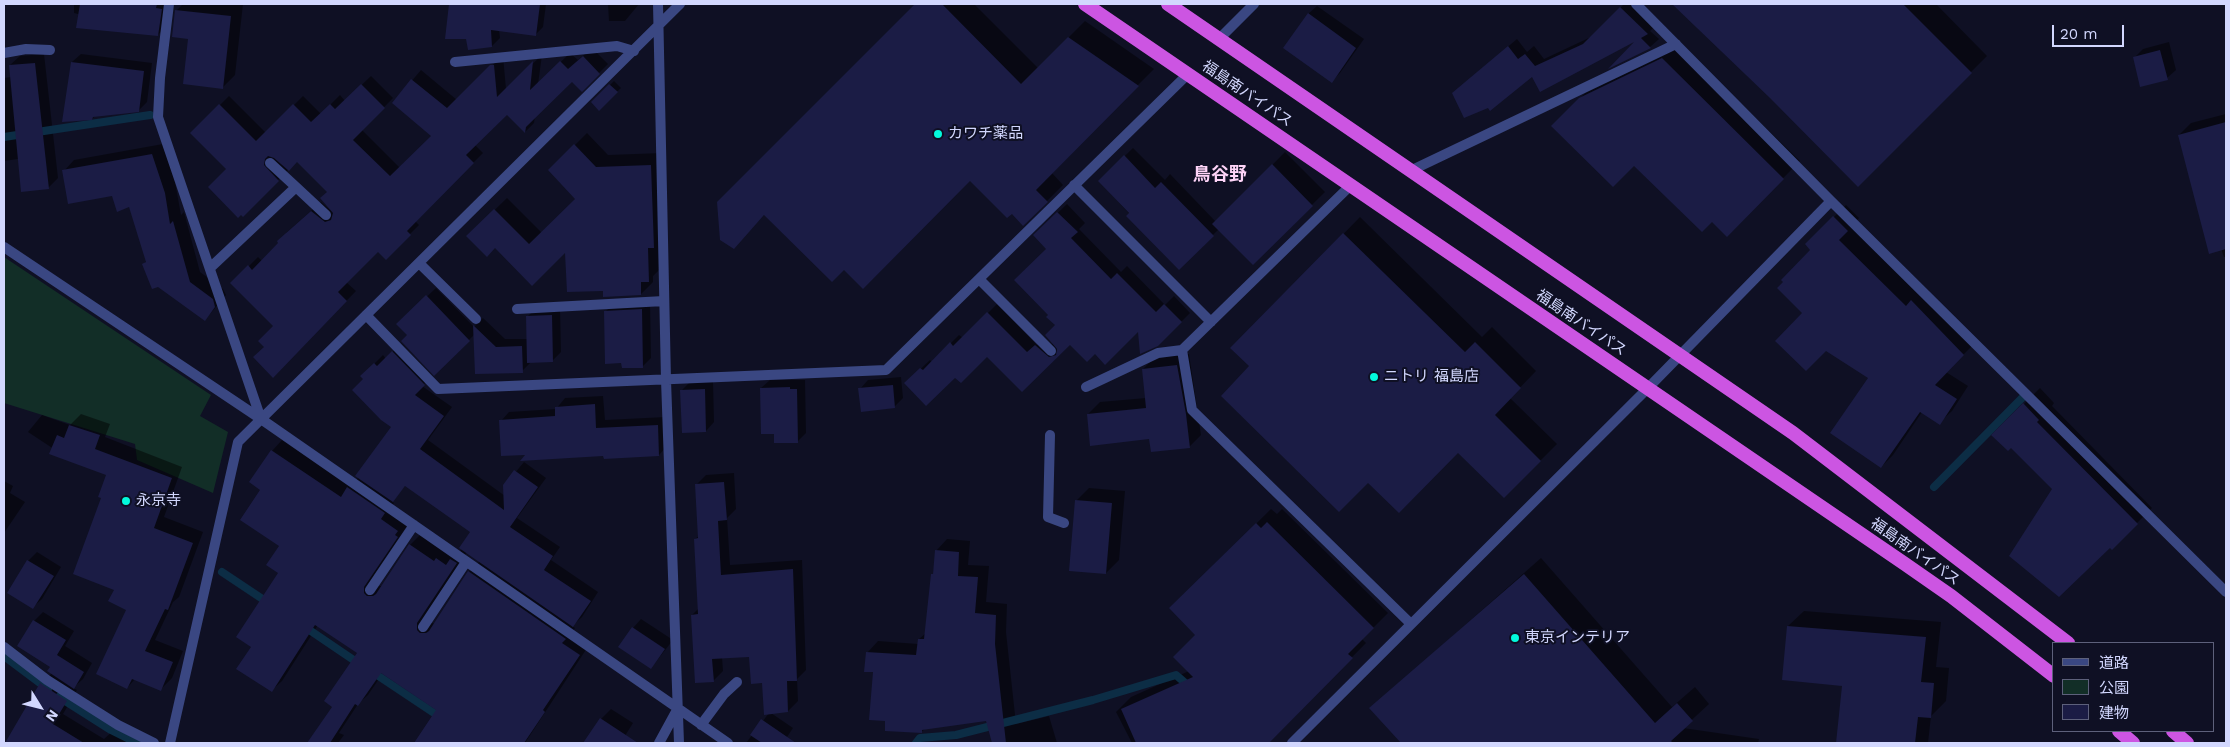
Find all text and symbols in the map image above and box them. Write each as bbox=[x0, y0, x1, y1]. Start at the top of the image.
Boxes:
scale bar bbox=[2055, 15, 2128, 47]
text: 20 m bbox=[2060, 25, 2098, 43]
street label: 福島南バイパス bbox=[1198, 57, 1296, 131]
place label: カワチ薬品 bbox=[948, 125, 1023, 143]
marker: カワチ薬品 bbox=[932, 128, 944, 140]
district label: 鳥谷野 bbox=[1193, 164, 1247, 186]
street label: 福島南バイパス bbox=[1532, 286, 1630, 360]
place label: ニトリ 福島店 bbox=[1384, 368, 1479, 386]
marker: ニトリ 福島店 bbox=[1368, 371, 1380, 383]
place label: 永京寺 bbox=[136, 492, 181, 510]
marker: 永京寺 bbox=[120, 495, 132, 507]
street label: 福島南バイパス bbox=[1867, 515, 1963, 589]
place label: 東京インテリア bbox=[1525, 629, 1630, 647]
marker: 東京インテリア bbox=[1509, 632, 1521, 644]
legend bbox=[2052, 642, 2215, 732]
text: 道路 bbox=[2099, 654, 2129, 672]
text: 公園 bbox=[2099, 679, 2129, 697]
north arrow bbox=[15, 682, 65, 732]
text: 建物 bbox=[2099, 704, 2129, 722]
text: N bbox=[43, 707, 62, 725]

